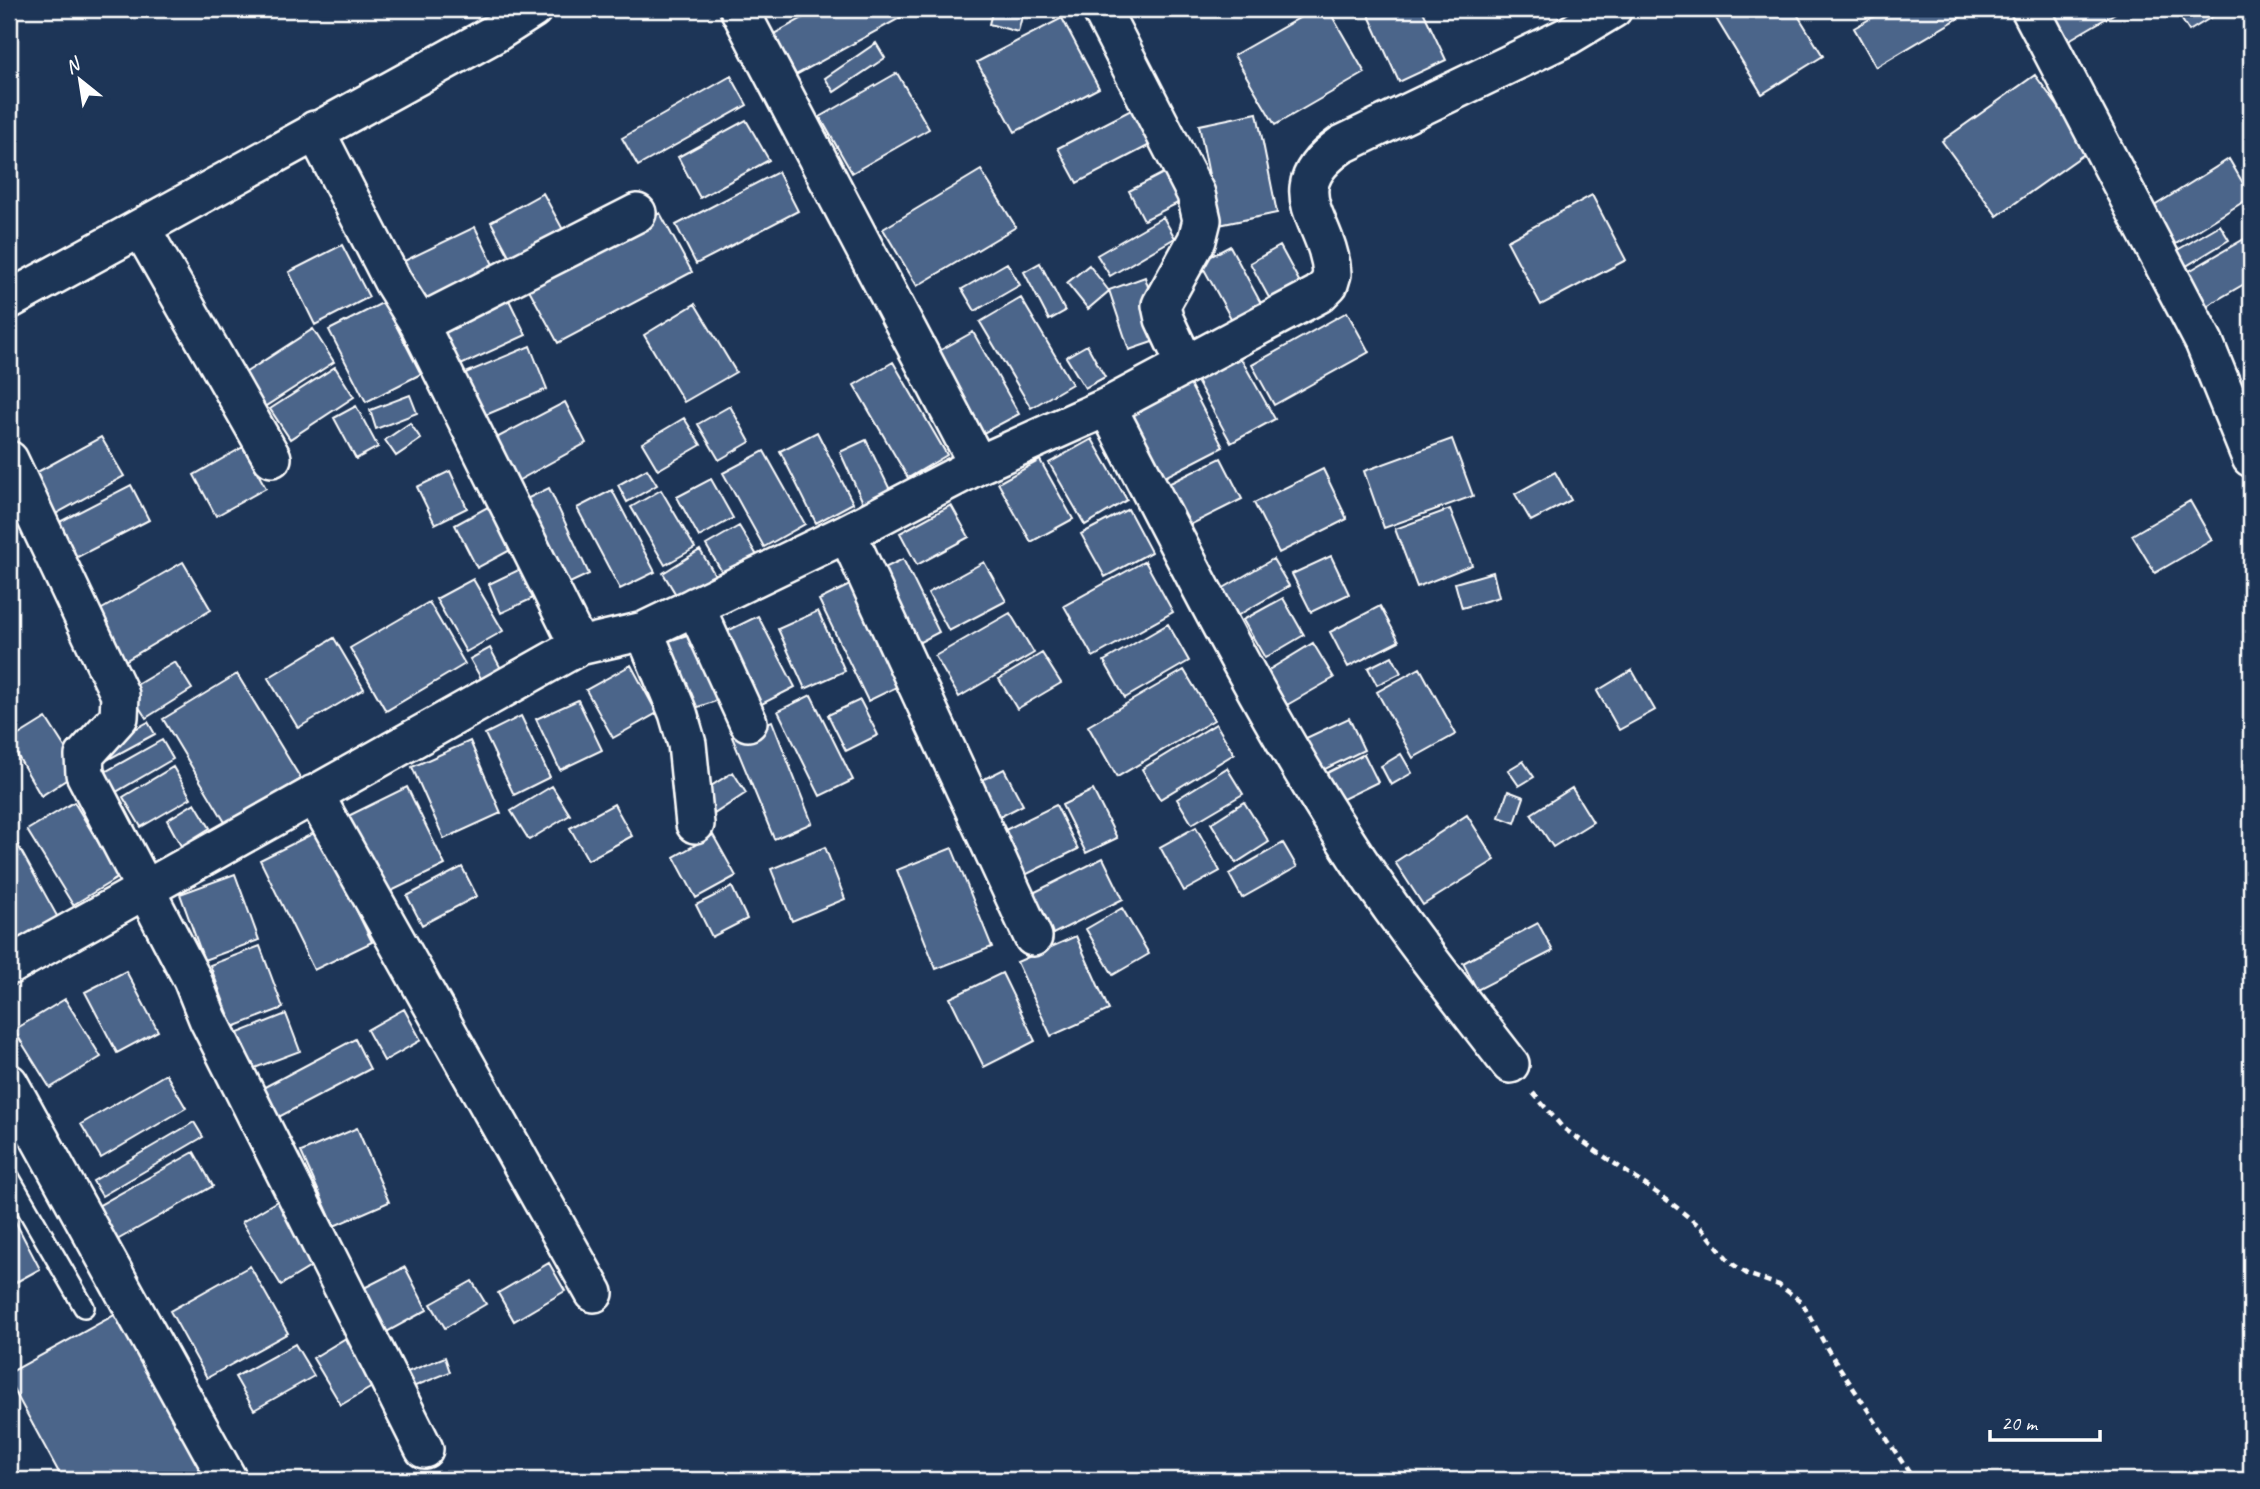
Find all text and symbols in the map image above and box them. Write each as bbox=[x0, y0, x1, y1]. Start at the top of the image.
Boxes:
north arrow bbox=[46, 46, 116, 116]
text: N bbox=[61, 51, 86, 79]
scale bar bbox=[1990, 1398, 2101, 1442]
text: 20 m bbox=[2001, 1410, 2039, 1436]

